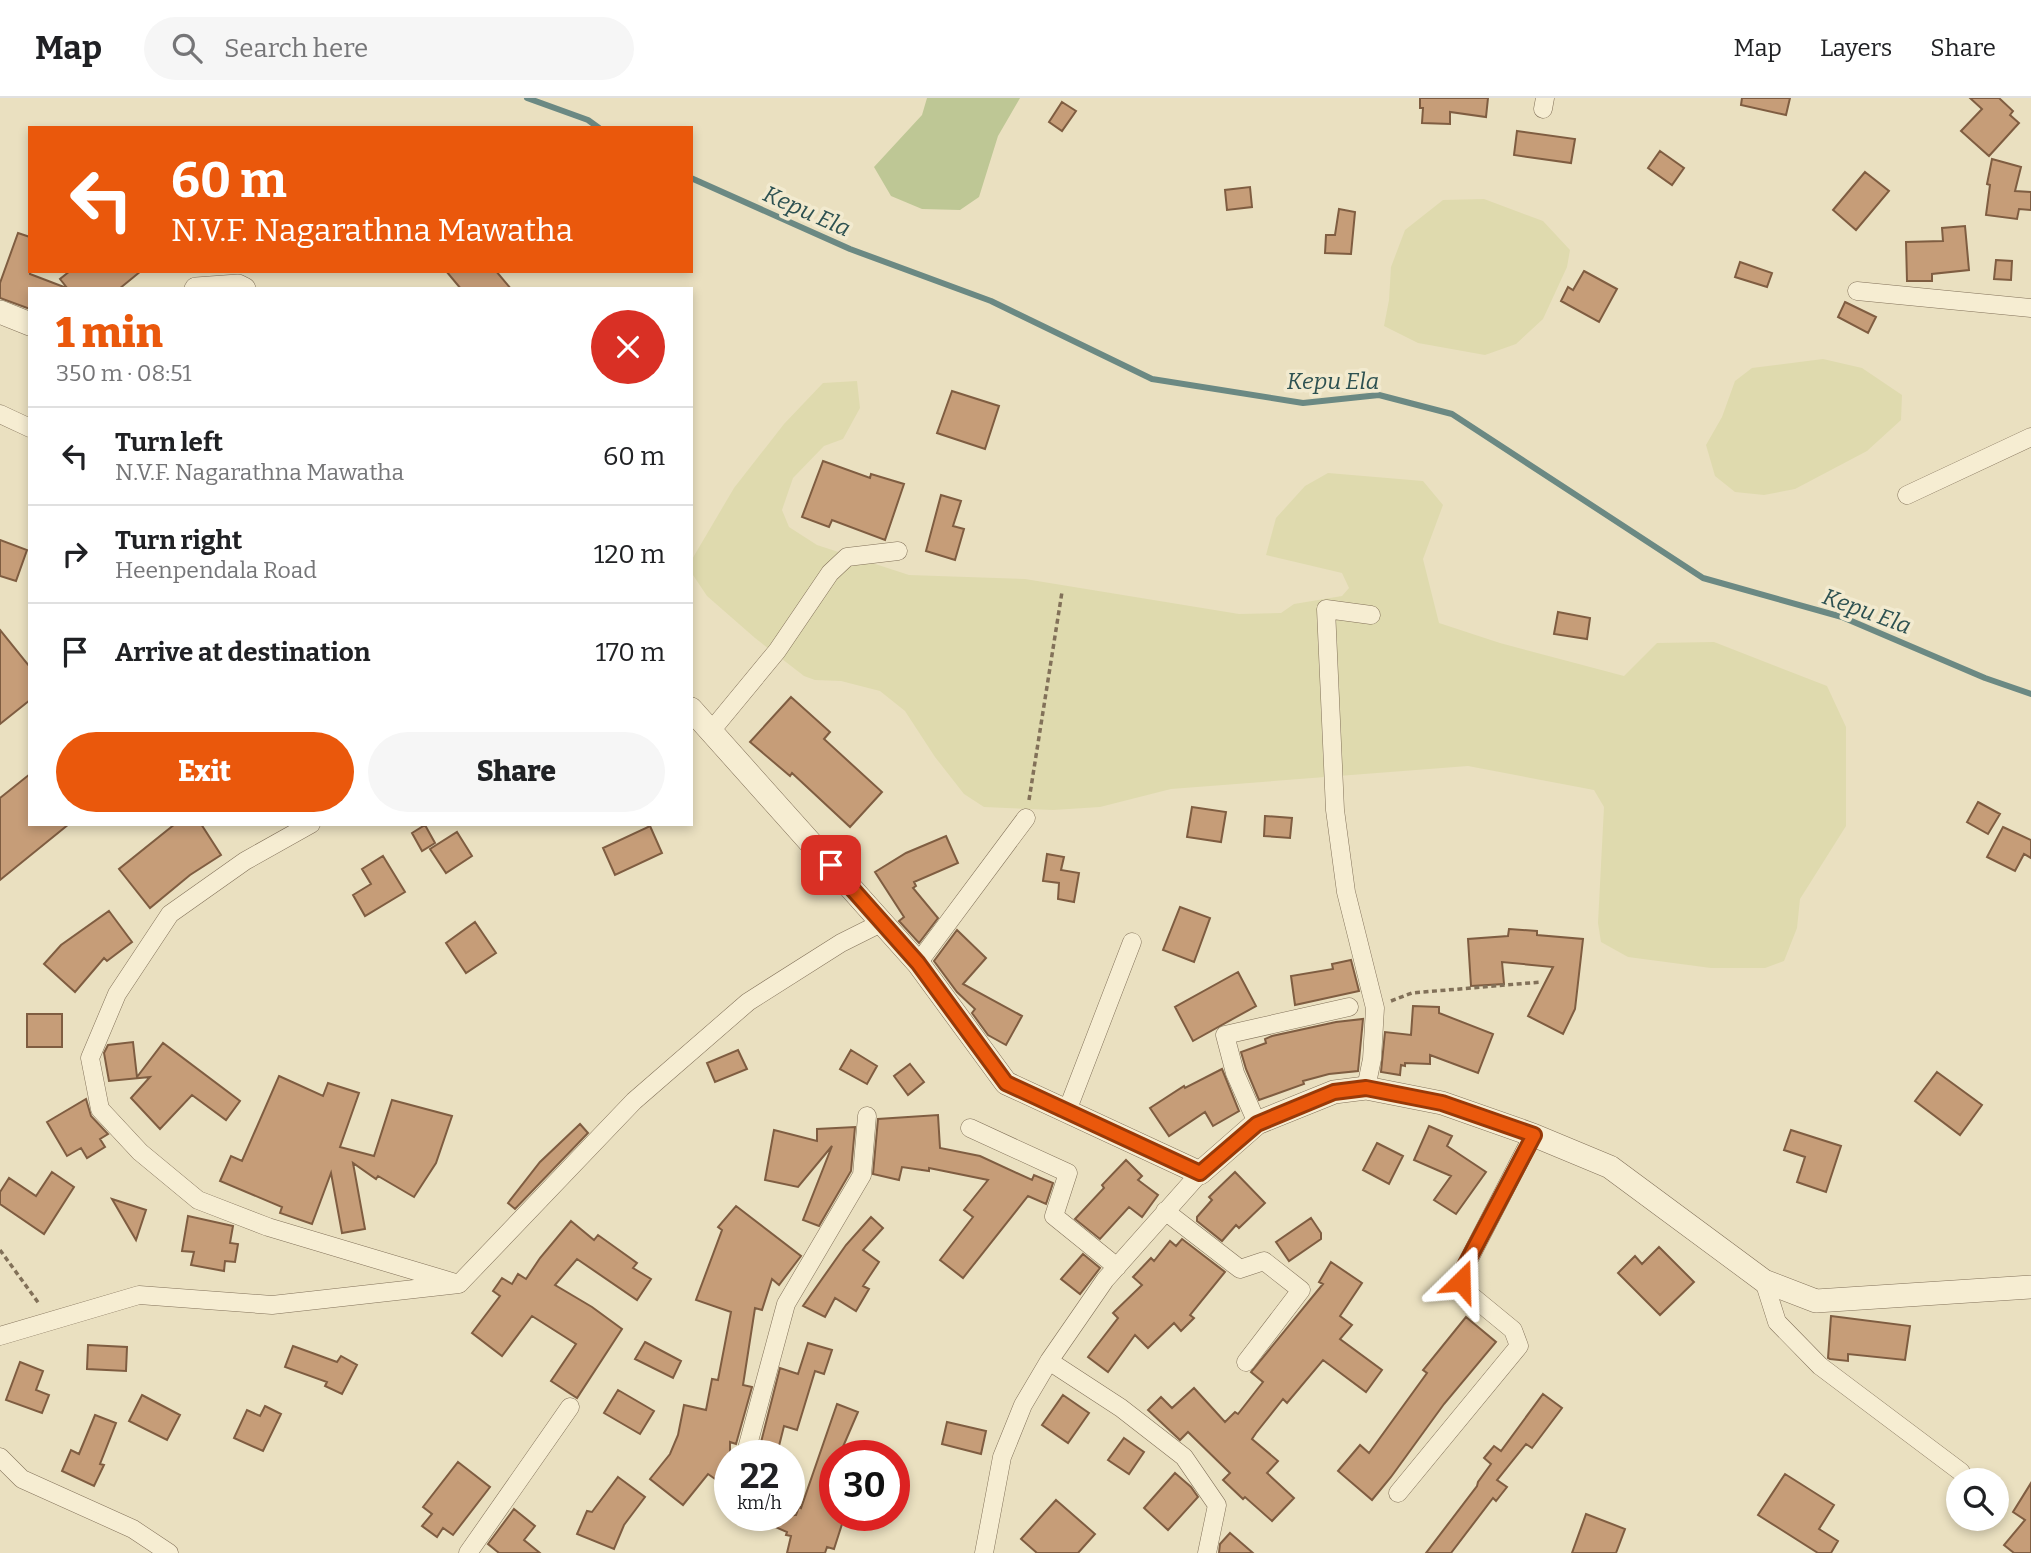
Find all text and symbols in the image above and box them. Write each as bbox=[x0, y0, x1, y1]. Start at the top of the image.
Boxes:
search box bbox=[144, 17, 634, 80]
text: Map bbox=[35, 28, 102, 68]
icon: search bbox=[168, 29, 206, 67]
text: Search here bbox=[224, 33, 368, 64]
text: Map bbox=[1734, 34, 1782, 62]
text: Layers bbox=[1820, 34, 1892, 62]
text: Share bbox=[1930, 34, 1996, 62]
text: 60 m bbox=[171, 151, 287, 210]
icon: left bbox=[56, 154, 147, 245]
water label: Kepu Ela bbox=[759, 179, 855, 243]
text: N.V.F. Nagarathna Mawatha bbox=[171, 211, 573, 249]
text: 1 min bbox=[56, 308, 163, 358]
button: close bbox=[591, 310, 665, 384]
text: 350 m · 08:51 bbox=[56, 359, 192, 387]
water label: Kepu Ela bbox=[1287, 367, 1379, 395]
text: Turn left bbox=[115, 427, 223, 458]
icon: left bbox=[56, 437, 94, 475]
text: 60 m bbox=[603, 441, 665, 472]
text: N.V.F. Nagarathna Mawatha bbox=[115, 458, 404, 486]
text: Turn right bbox=[115, 525, 242, 556]
icon: right bbox=[56, 535, 94, 573]
text: 120 m bbox=[594, 539, 665, 570]
text: Heenpendala Road bbox=[115, 556, 317, 584]
water label: Kepu Ela bbox=[1819, 582, 1915, 640]
icon: arrive bbox=[56, 633, 94, 671]
text: Arrive at destination bbox=[115, 637, 370, 668]
text: 170 m bbox=[595, 637, 665, 668]
button: Exit bbox=[56, 732, 354, 812]
button: Share bbox=[368, 732, 665, 812]
pin bbox=[801, 835, 861, 895]
icon: arrive bbox=[812, 846, 850, 884]
position arrow bbox=[1424, 1244, 1498, 1318]
speed limit sign: 30 bbox=[819, 1440, 910, 1531]
text: 22 bbox=[740, 1455, 779, 1497]
map controls bbox=[1946, 1468, 2009, 1531]
button: search bbox=[1946, 1468, 2009, 1531]
text: km/h bbox=[737, 1492, 782, 1514]

